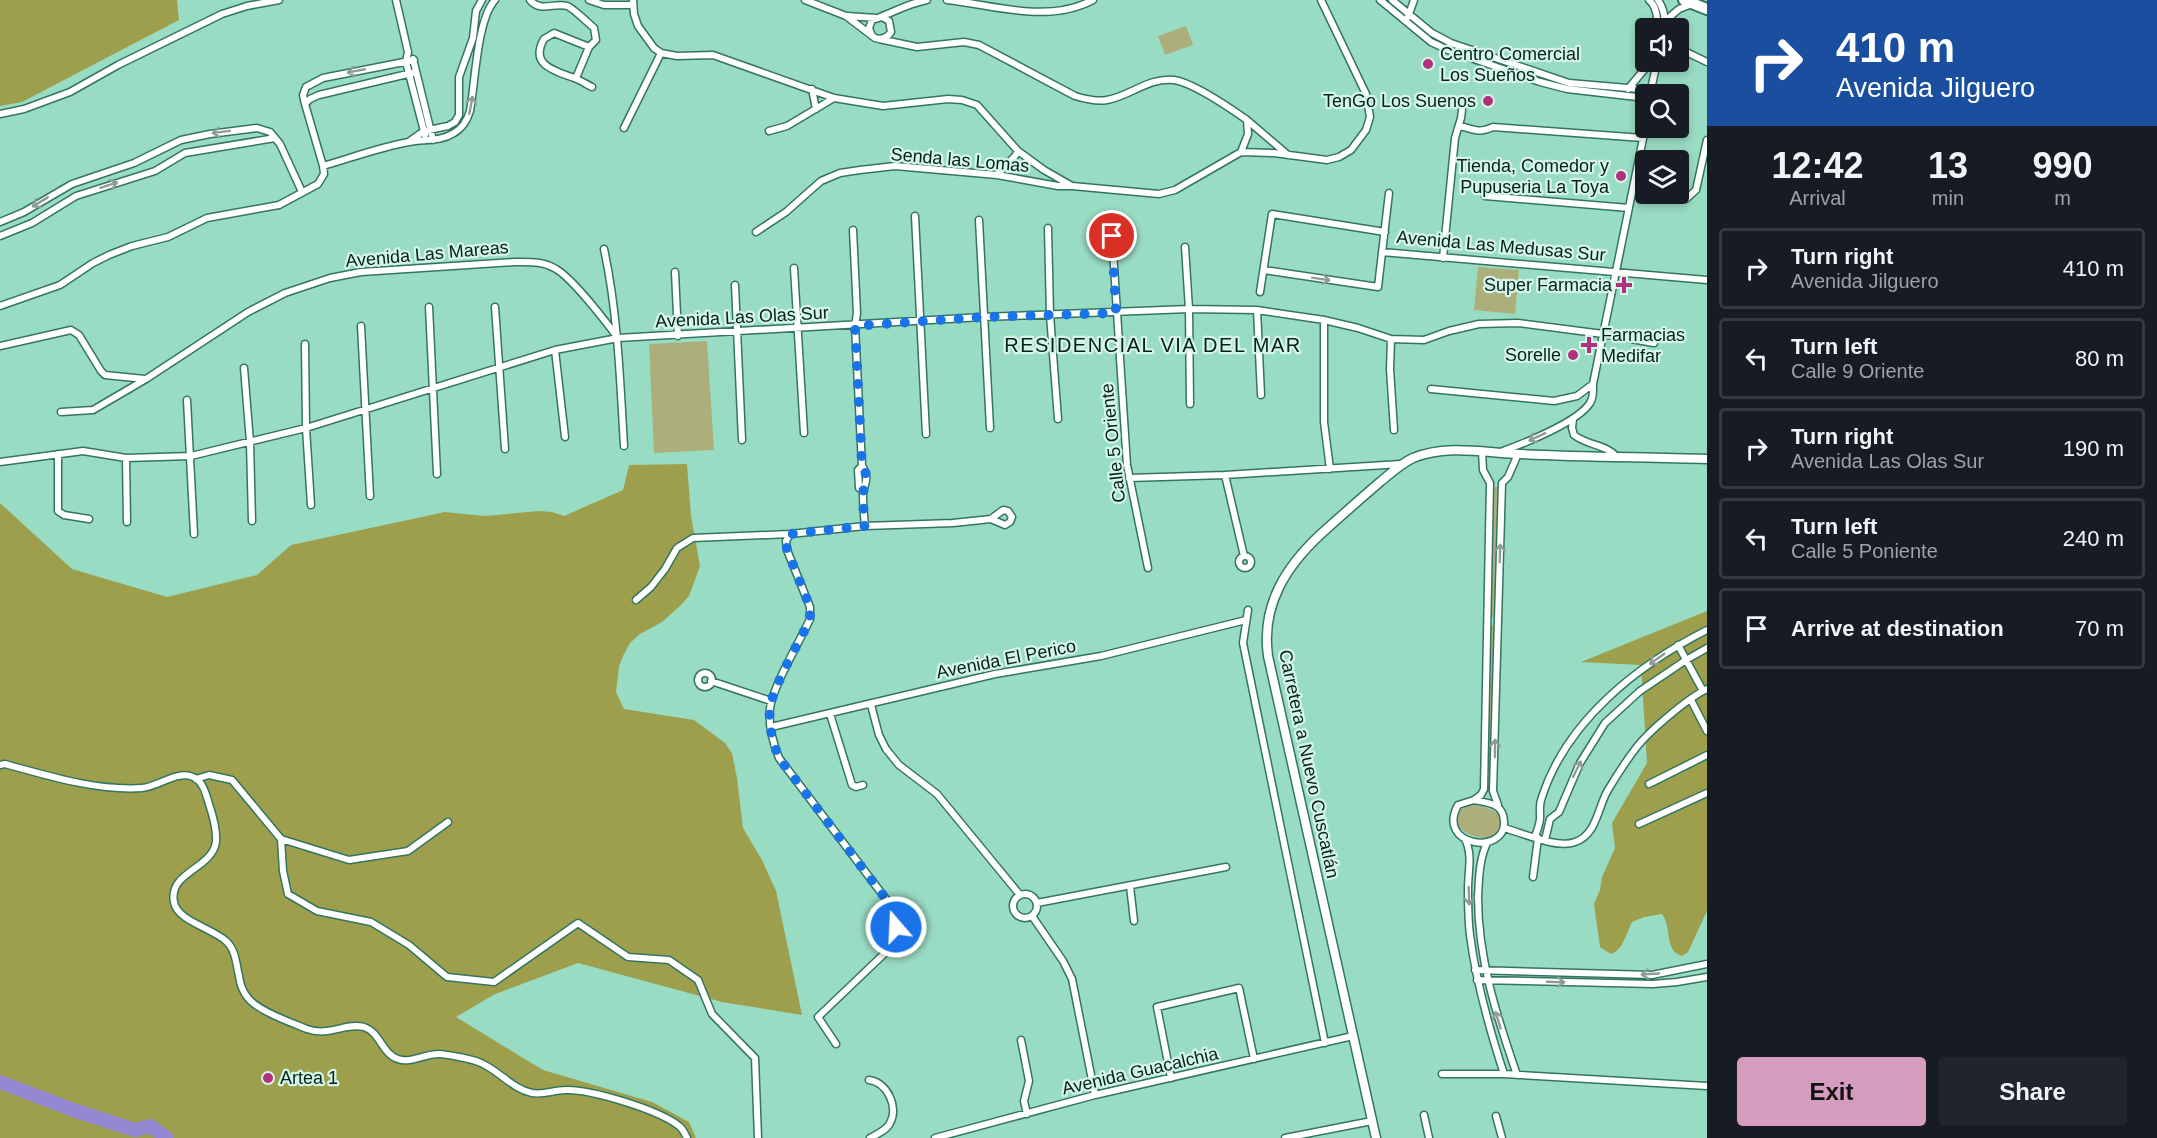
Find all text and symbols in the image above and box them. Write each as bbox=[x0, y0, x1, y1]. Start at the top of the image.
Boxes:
map controls bbox=[1635, 18, 1689, 204]
button: sound bbox=[1635, 18, 1689, 72]
icon: right bbox=[1737, 24, 1815, 102]
text: 410 m bbox=[1836, 24, 1955, 71]
place label: Centro Comercial Los Sueños bbox=[1440, 44, 1580, 85]
marker: Centro Comercial Los Sueños bbox=[1421, 57, 1435, 71]
one-way arrow bbox=[347, 66, 366, 77]
text: Avenida Jilguero bbox=[1836, 73, 2035, 103]
button: search bbox=[1635, 84, 1689, 138]
place label: TenGo Los Suenos bbox=[1323, 91, 1476, 111]
marker: TenGo Los Suenos bbox=[1481, 94, 1495, 108]
one-way arrow bbox=[466, 96, 477, 116]
one-way arrow bbox=[211, 127, 231, 138]
street label: Senda las Lomas bbox=[890, 144, 1030, 176]
text: 12:42 bbox=[1771, 145, 1864, 186]
text: 13 bbox=[1928, 145, 1968, 186]
text: 990 bbox=[2032, 145, 2093, 186]
button: layers bbox=[1635, 150, 1689, 204]
place label: Tienda, Comedor y Pupuseria La Toya bbox=[1457, 156, 1610, 197]
marker: Tienda, Comedor y Pupuseria La Toya bbox=[1614, 169, 1628, 183]
one-way arrow bbox=[99, 178, 118, 189]
text: Arrival bbox=[1789, 187, 1846, 209]
text: min bbox=[1932, 187, 1964, 209]
text: m bbox=[2054, 187, 2071, 209]
one-way arrow bbox=[32, 196, 49, 208]
pin bbox=[1086, 210, 1137, 261]
icon: arrive bbox=[1095, 219, 1128, 252]
street label: Avenida Las Medusas Sur bbox=[1396, 227, 1606, 265]
street label: Avenida Las Mareas bbox=[345, 237, 509, 271]
text: Turn right bbox=[1791, 244, 1893, 269]
icon: right bbox=[1740, 252, 1773, 285]
text: 410 m bbox=[2063, 256, 2124, 281]
text: Avenida Jilguero bbox=[1791, 270, 1939, 292]
one-way arrow bbox=[1311, 273, 1330, 284]
place label: Super Farmacia bbox=[1484, 275, 1613, 295]
marker: Super Farmacia bbox=[1617, 278, 1631, 292]
street label: Avenida Las Olas Sur bbox=[655, 302, 829, 332]
place label: Farmacias Medifar bbox=[1601, 325, 1685, 366]
district label: RESIDENCIAL VIA DEL MAR bbox=[1004, 334, 1302, 356]
text: Turn left bbox=[1791, 334, 1877, 359]
marker: Farmacias Medifar bbox=[1582, 338, 1596, 352]
icon: left bbox=[1740, 342, 1773, 375]
place label: Sorelle bbox=[1505, 345, 1561, 365]
text: 80 m bbox=[2075, 346, 2124, 371]
marker: Sorelle bbox=[1566, 348, 1580, 362]
text: Calle 9 Oriente bbox=[1791, 360, 1924, 382]
street label: Calle 5 Oriente bbox=[1097, 382, 1129, 504]
text: Turn right bbox=[1791, 424, 1893, 449]
one-way arrow bbox=[1529, 432, 1547, 444]
icon: right bbox=[1740, 432, 1773, 465]
text: 190 m bbox=[2063, 436, 2124, 461]
text: Avenida Las Olas Sur bbox=[1791, 450, 1984, 472]
text: Turn left bbox=[1791, 514, 1877, 539]
icon: left bbox=[1740, 522, 1773, 555]
text: 240 m bbox=[2063, 526, 2124, 551]
text: Calle 5 Poniente bbox=[1791, 540, 1938, 562]
one-way arrow bbox=[1495, 543, 1506, 563]
icon: arrive bbox=[1740, 612, 1773, 645]
text: Arrive at destination bbox=[1791, 616, 2004, 641]
text: 70 m bbox=[2075, 616, 2124, 641]
street label: Avenida El Perico bbox=[935, 636, 1077, 682]
street label: Carretera a Nuevo Cuscatlán bbox=[1275, 648, 1343, 880]
one-way arrow bbox=[1649, 653, 1665, 665]
one-way arrow bbox=[1490, 738, 1501, 758]
one-way arrow bbox=[1572, 760, 1584, 778]
one-way arrow bbox=[1463, 885, 1474, 905]
position arrow bbox=[864, 895, 928, 959]
one-way arrow bbox=[1640, 969, 1660, 980]
one-way arrow bbox=[1546, 977, 1566, 988]
one-way arrow bbox=[1492, 1011, 1503, 1030]
street label: Avenida Guacalchia bbox=[1060, 1043, 1221, 1099]
button: Exit bbox=[1737, 1057, 1926, 1126]
button: Share bbox=[1938, 1057, 2127, 1126]
place label: Artea 1 bbox=[280, 1068, 338, 1088]
marker: Artea 1 bbox=[261, 1071, 275, 1085]

